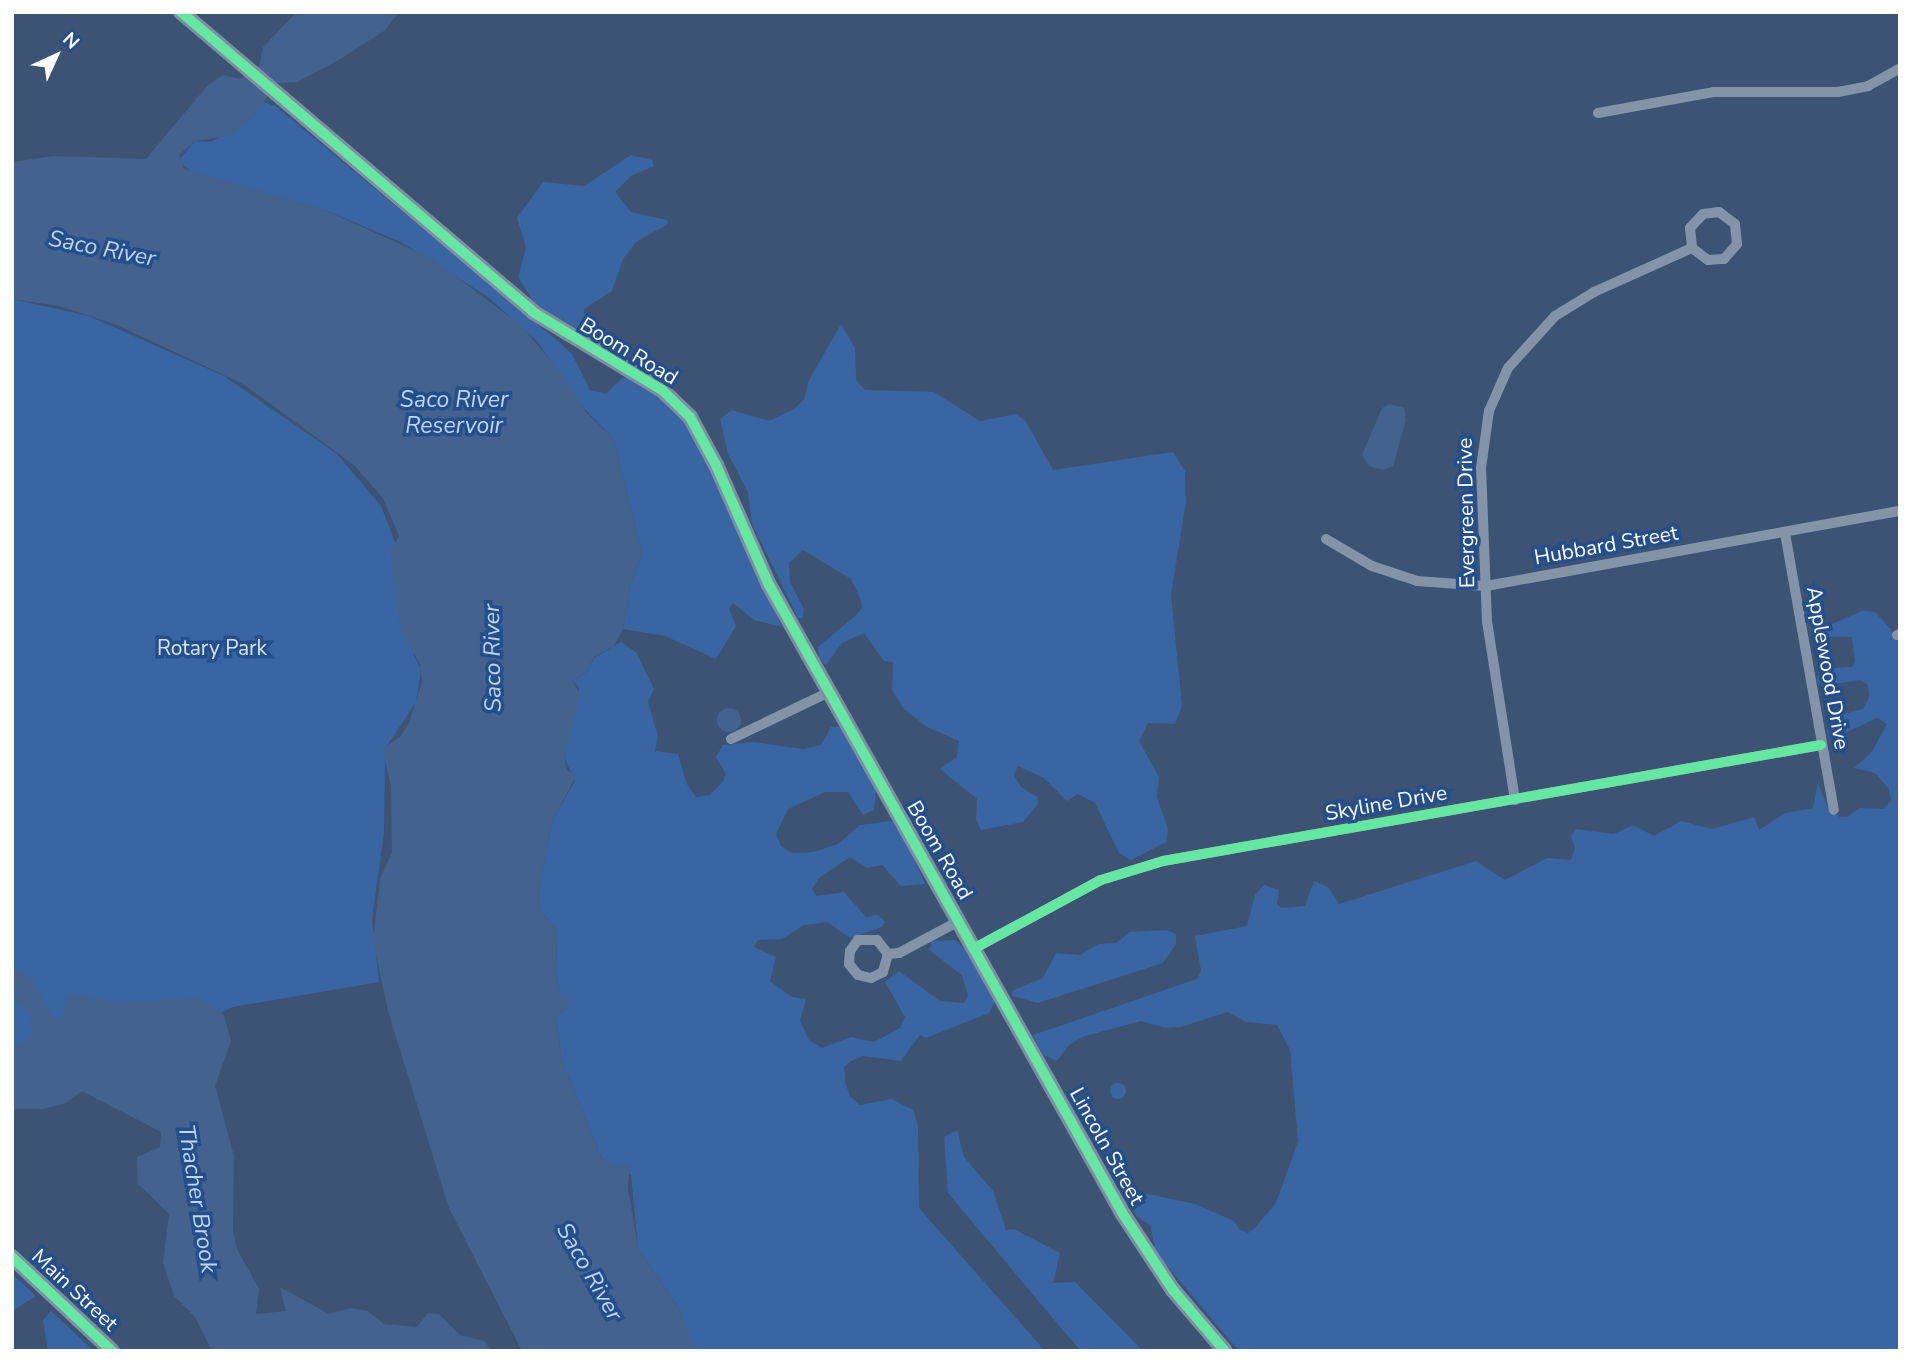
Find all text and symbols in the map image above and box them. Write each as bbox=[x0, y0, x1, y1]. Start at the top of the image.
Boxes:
north arrow bbox=[21, 21, 91, 91]
text: N bbox=[57, 27, 85, 55]
water label: Saco River bbox=[46, 225, 158, 273]
street label: Boom Road bbox=[575, 312, 683, 390]
water label: Saco River Reservoir bbox=[400, 386, 508, 440]
street label: Evergreen Drive bbox=[1452, 438, 1480, 588]
street label: Hubbard Street bbox=[1532, 520, 1680, 570]
street label: Applewood Drive bbox=[1801, 584, 1855, 752]
water label: Saco River bbox=[478, 604, 508, 712]
park label: Rotary Park bbox=[157, 635, 267, 661]
street label: Skyline Drive bbox=[1323, 780, 1449, 826]
street label: Boom Road bbox=[902, 796, 978, 904]
street label: Lincoln Street bbox=[1064, 1083, 1150, 1209]
water label: Thacher Brook bbox=[172, 1123, 222, 1275]
water label: Saco River bbox=[550, 1218, 628, 1326]
street label: Main Street bbox=[27, 1244, 123, 1336]

